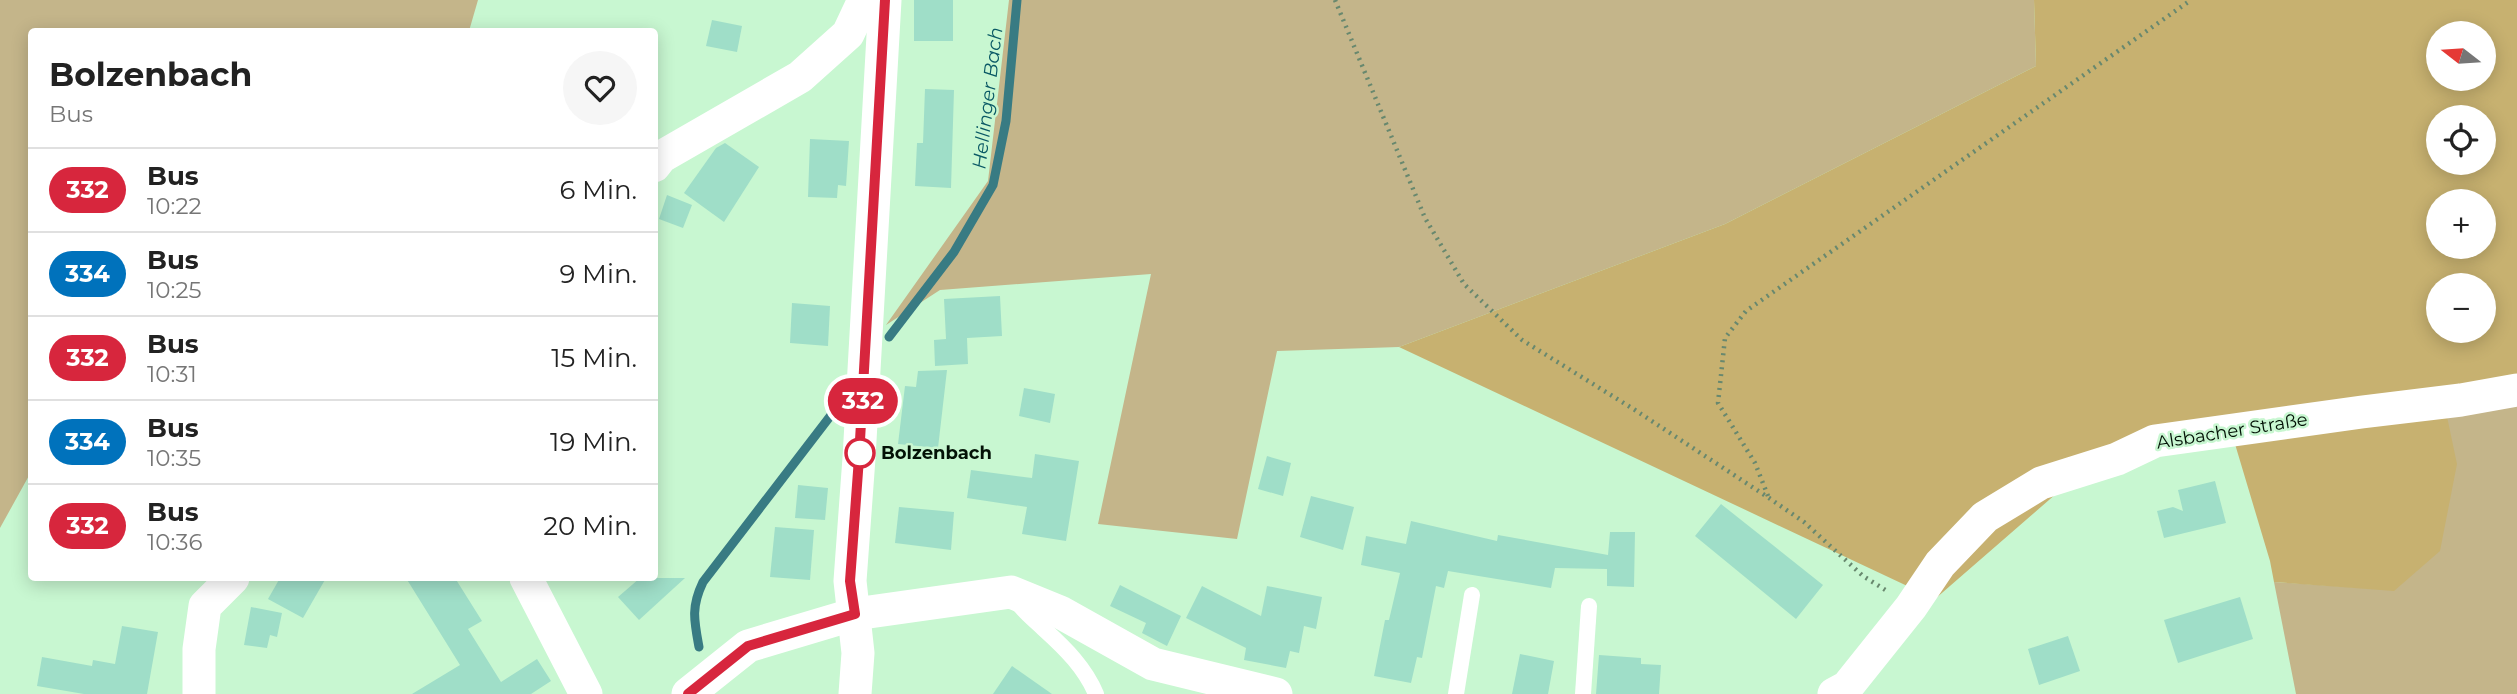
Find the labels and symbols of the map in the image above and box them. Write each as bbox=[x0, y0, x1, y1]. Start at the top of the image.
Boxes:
north arrow bbox=[2426, 21, 2496, 91]
water label: Hellinger Bach bbox=[967, 26, 1008, 170]
line badge: 332 bbox=[823, 378, 903, 424]
street label: Alsbacher Straße bbox=[2155, 408, 2309, 454]
marker: Bolzenbach bbox=[845, 438, 875, 468]
place label: Bolzenbach bbox=[881, 442, 992, 464]

